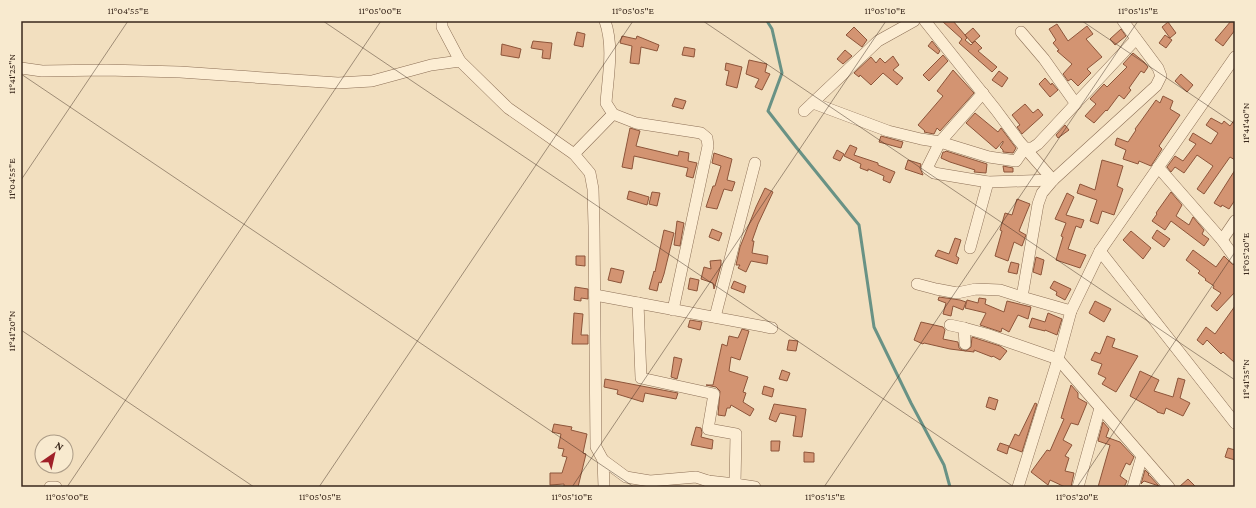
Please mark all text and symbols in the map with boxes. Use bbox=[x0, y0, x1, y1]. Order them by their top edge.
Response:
text: 11°04'55"E bbox=[107, 5, 149, 16]
text: 11°05'00"E bbox=[359, 5, 402, 16]
text: 11°05'05"E bbox=[612, 5, 655, 16]
text: 11°05'10"E bbox=[865, 5, 906, 16]
text: 11°05'15"E bbox=[1118, 5, 1159, 16]
text: 11°41'25"N bbox=[6, 54, 17, 94]
text: 11°41'40"N bbox=[1240, 102, 1251, 143]
text: 11°04'55"E bbox=[6, 158, 17, 200]
text: 11°05'20"E bbox=[1240, 232, 1251, 275]
text: 11°41'20"N bbox=[6, 310, 17, 351]
text: 11°41'35"N bbox=[1240, 359, 1251, 399]
north arrow bbox=[34, 434, 74, 474]
text: N bbox=[53, 439, 66, 453]
text: 11°05'00"E bbox=[46, 491, 89, 502]
text: 11°05'05"E bbox=[299, 491, 342, 502]
text: 11°05'10"E bbox=[552, 491, 593, 502]
text: 11°05'15"E bbox=[805, 491, 846, 502]
text: 11°05'20"E bbox=[1056, 491, 1099, 502]

